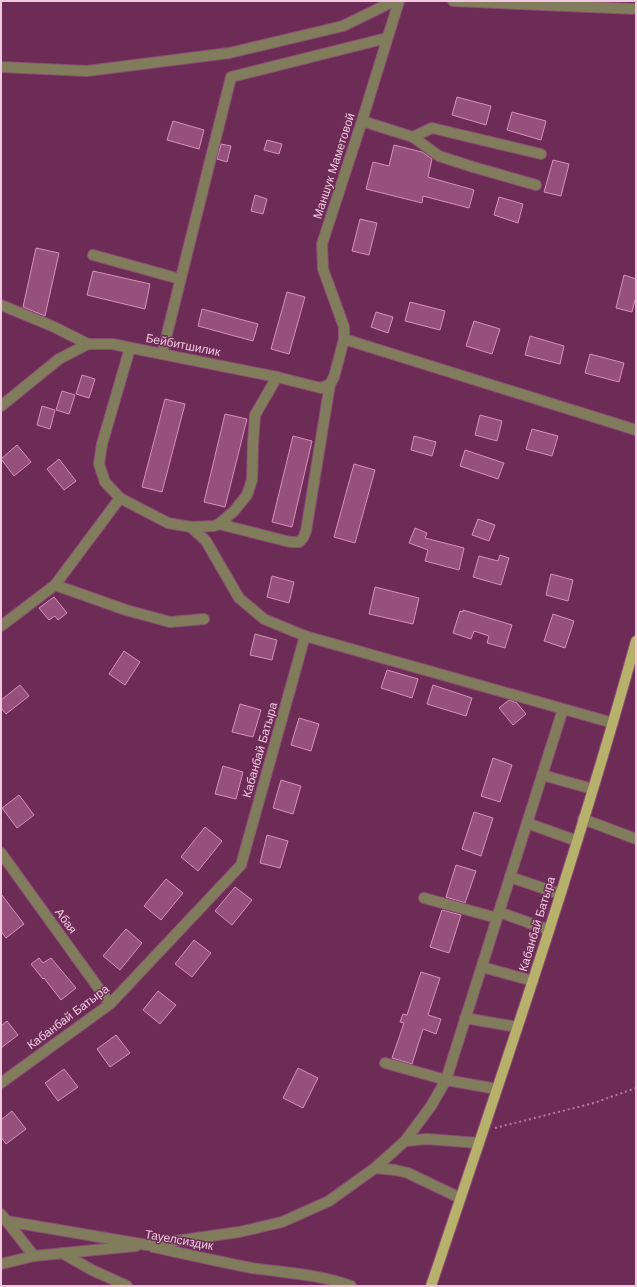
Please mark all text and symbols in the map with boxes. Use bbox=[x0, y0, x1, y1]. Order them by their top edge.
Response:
street label: Маншук Маметовой bbox=[310, 111, 358, 221]
street label: Бейбитшилик bbox=[145, 331, 222, 359]
street label: Кабанбай Батыра bbox=[240, 700, 280, 799]
street label: Кабанбай Батыра bbox=[516, 874, 558, 973]
street label: Абая bbox=[52, 906, 80, 936]
street label: Кабанбай Батыра bbox=[24, 982, 112, 1052]
street label: Тауелсиздик bbox=[144, 1227, 215, 1253]

